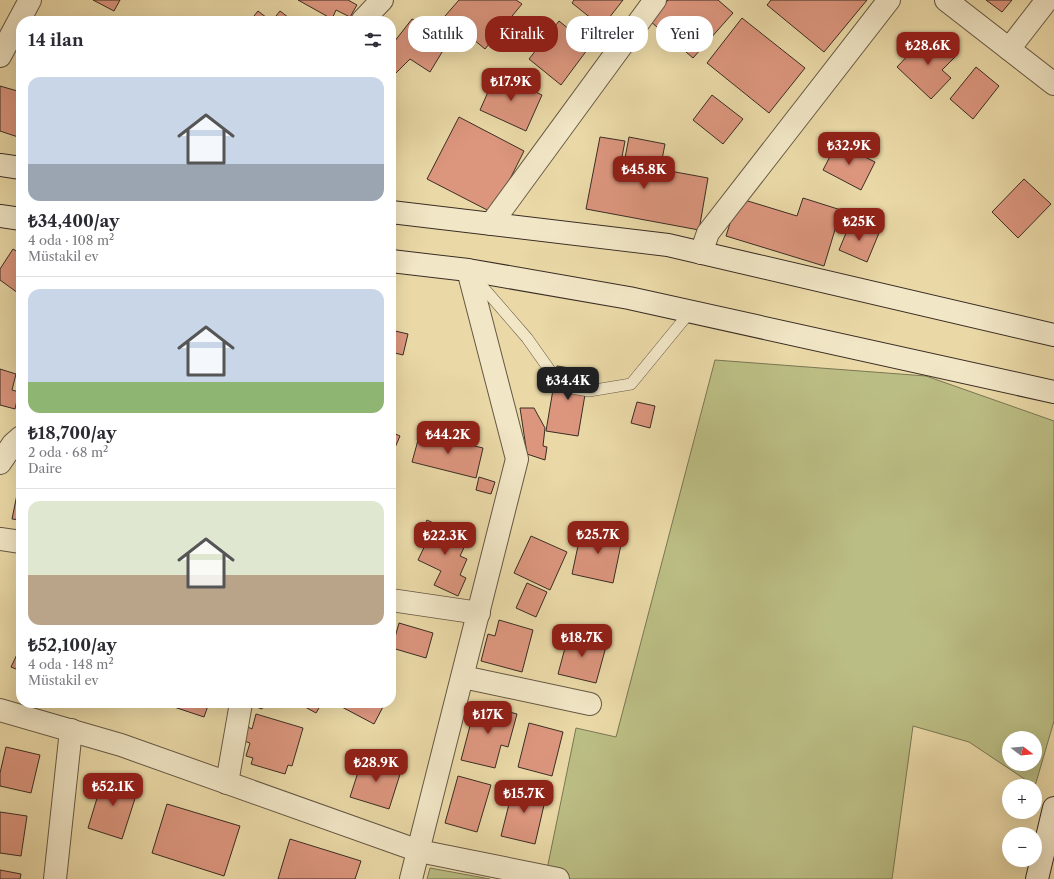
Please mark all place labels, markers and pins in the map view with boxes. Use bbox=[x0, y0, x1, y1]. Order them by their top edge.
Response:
pin: ₺28.6K bbox=[895, 32, 961, 66]
pin: ₺17.9K bbox=[478, 68, 544, 102]
pin: ₺32.9K bbox=[816, 132, 882, 166]
pin: ₺45.8K bbox=[611, 156, 677, 190]
pin: ₺25K bbox=[835, 208, 883, 242]
pin: ₺34.4K bbox=[535, 367, 601, 401]
pin: ₺44.2K bbox=[415, 421, 481, 455]
pin: ₺25.7K bbox=[565, 521, 631, 555]
pin: ₺22.3K bbox=[412, 522, 478, 556]
pin: ₺18.7K bbox=[549, 624, 615, 658]
pin: ₺17K bbox=[464, 701, 512, 735]
pin: ₺28.9K bbox=[343, 749, 409, 783]
pin: ₺52.1K bbox=[80, 773, 146, 807]
pin: ₺15.7K bbox=[491, 780, 557, 814]

